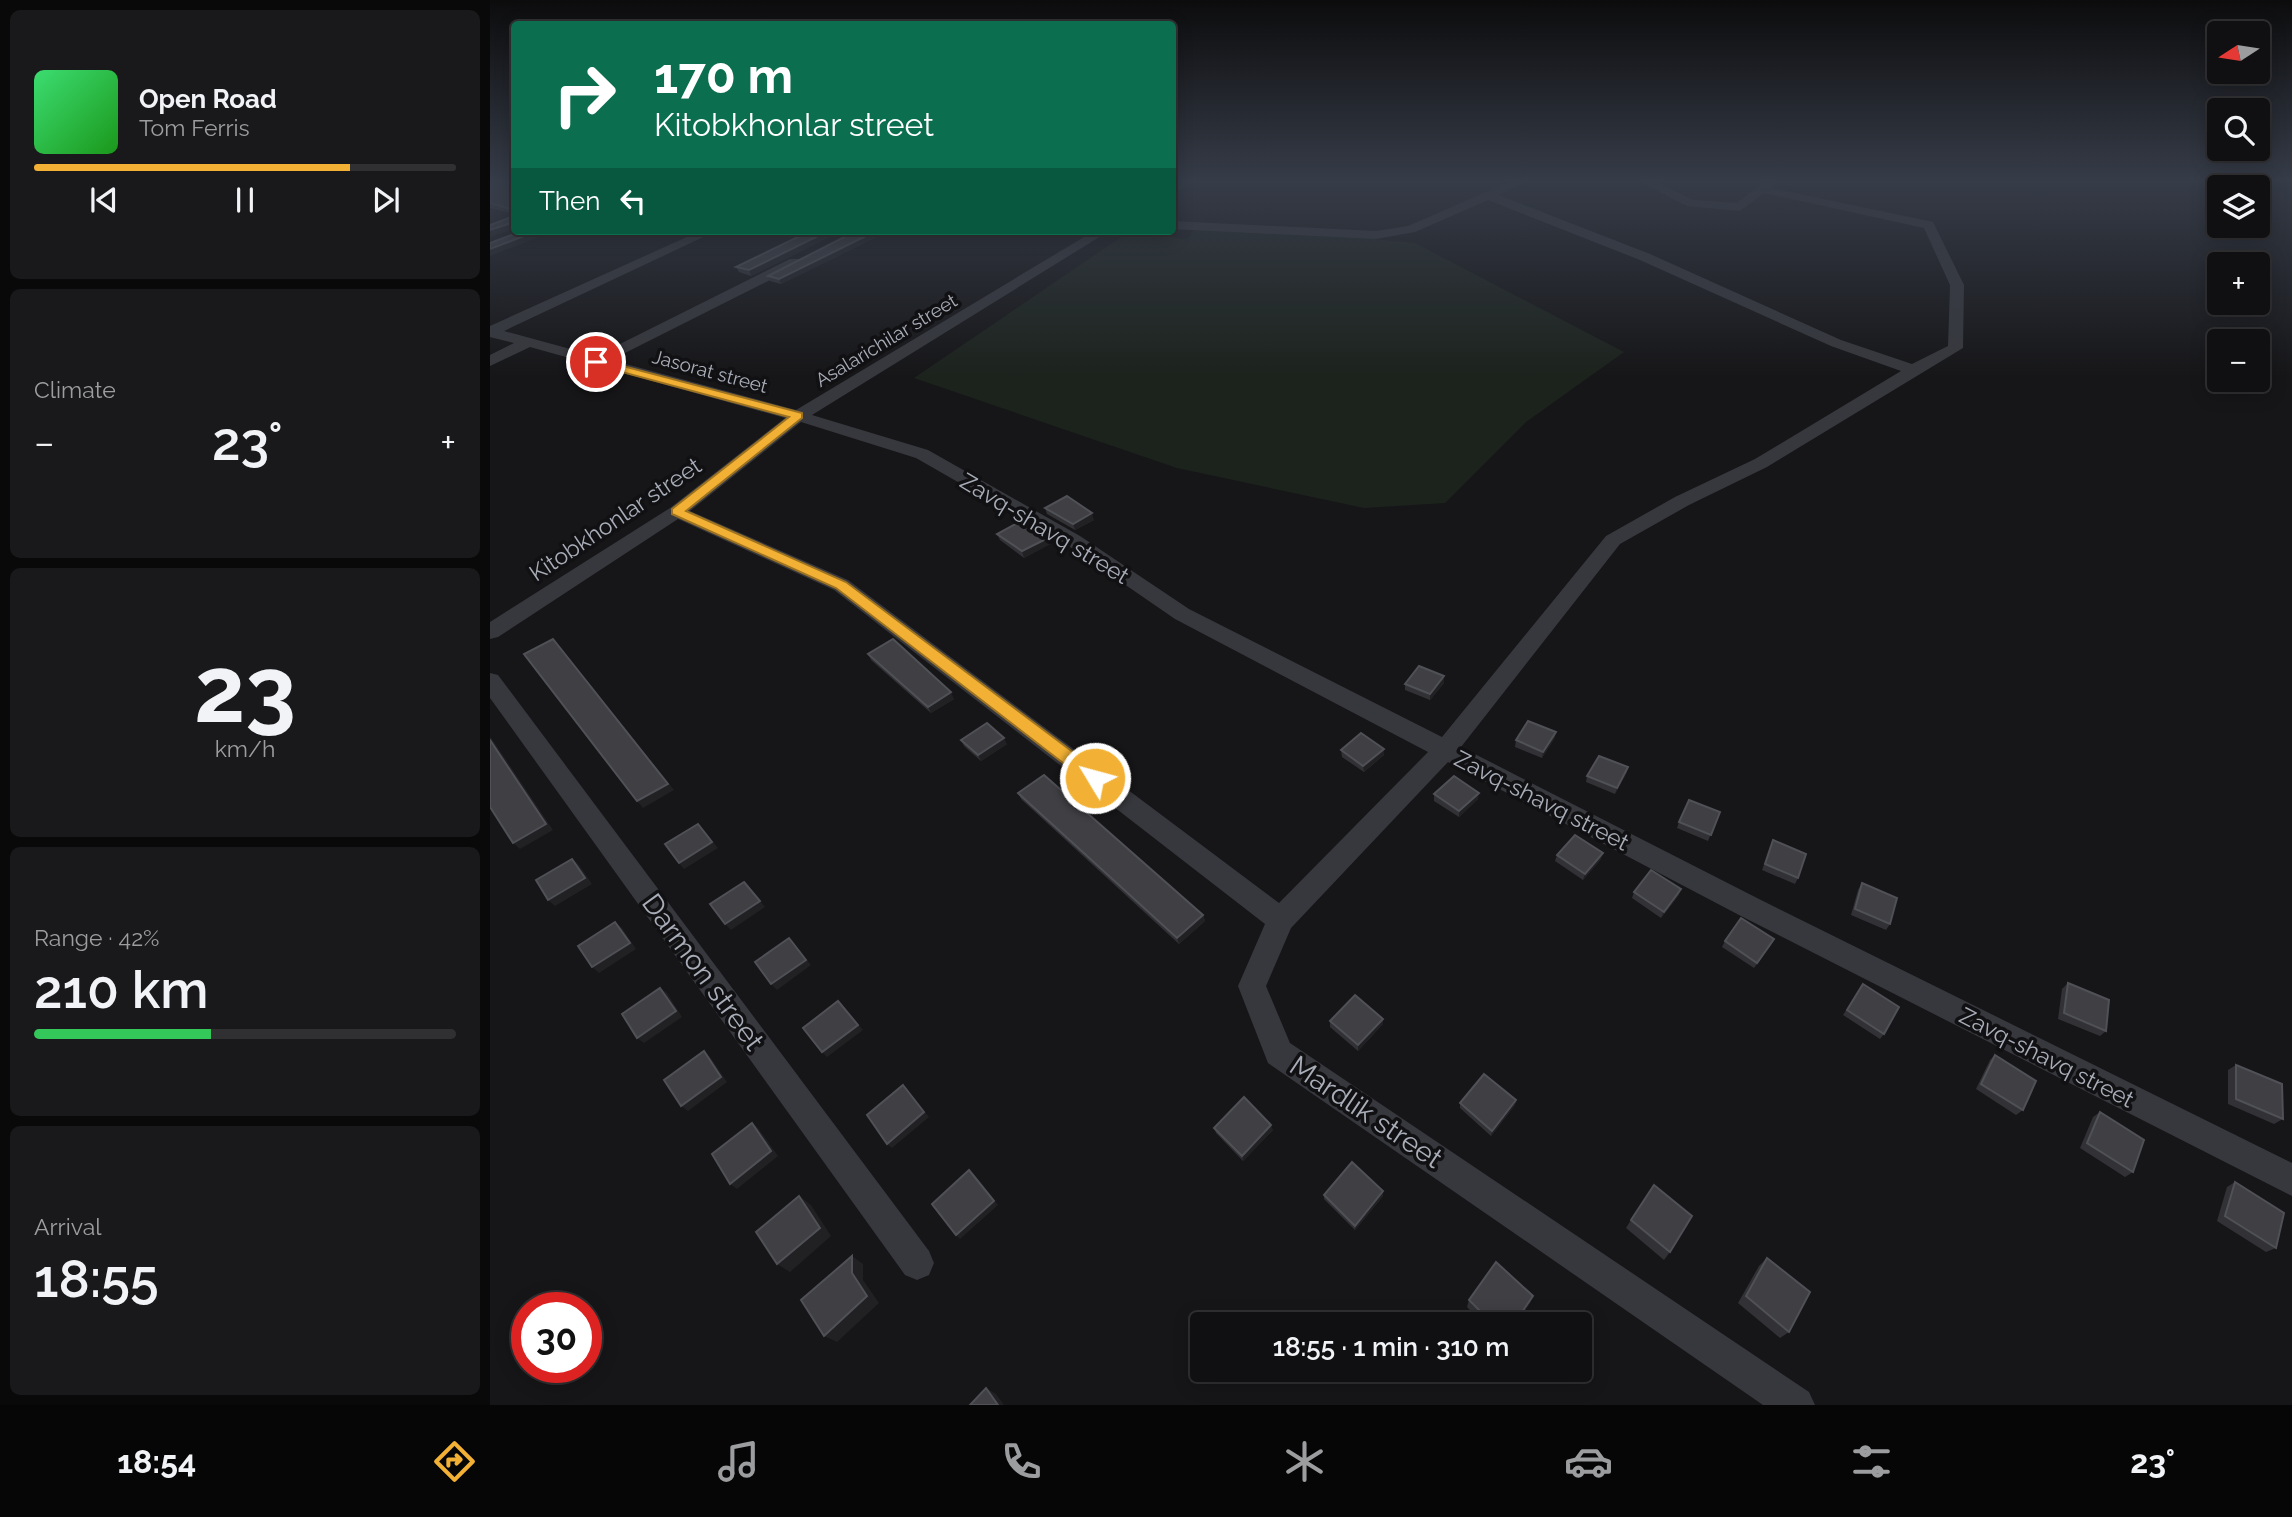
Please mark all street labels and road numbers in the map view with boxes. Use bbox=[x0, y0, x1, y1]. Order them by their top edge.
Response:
street label: Asalarichilar street bbox=[811, 289, 961, 391]
street label: Jasorat street bbox=[650, 345, 771, 397]
street label: Kitobkhonlar street bbox=[524, 451, 706, 586]
street label: Zavq-shavq street bbox=[956, 467, 1135, 589]
street label: Zavq-shavq street bbox=[1450, 744, 1634, 856]
street label: Darmon street bbox=[635, 887, 771, 1057]
street label: Zavq-shavq street bbox=[1955, 1001, 2139, 1113]
street label: Mardlik street bbox=[1284, 1049, 1449, 1175]

